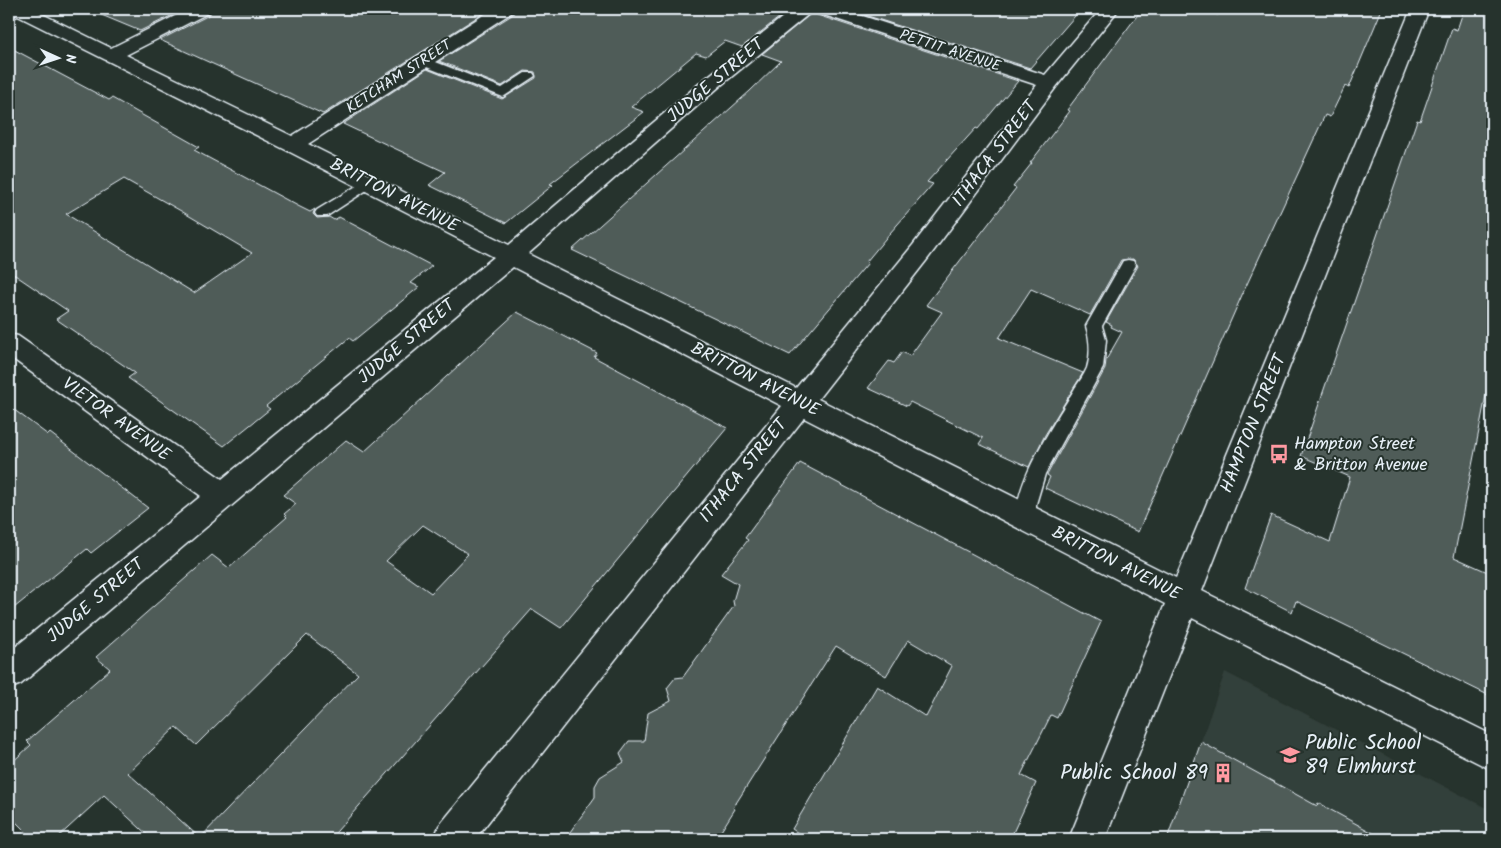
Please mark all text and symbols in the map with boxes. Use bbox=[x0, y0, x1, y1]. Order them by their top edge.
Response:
street label: PETTIT AVENUE bbox=[896, 23, 1005, 79]
street label: JUDGE STREET bbox=[661, 30, 772, 131]
north arrow bbox=[32, 32, 82, 82]
street label: KETCHAM STREET bbox=[341, 33, 458, 120]
text: N bbox=[59, 54, 81, 64]
street label: ITHACA STREET bbox=[945, 93, 1046, 214]
street label: BRITTON AVENUE bbox=[324, 151, 464, 241]
street label: JUDGE STREET bbox=[352, 291, 463, 392]
street label: BRITTON AVENUE bbox=[685, 335, 825, 425]
street label: HAMPTON STREET bbox=[1213, 349, 1296, 498]
street label: VIETOR AVENUE bbox=[55, 370, 177, 470]
street label: ITHACA STREET bbox=[693, 411, 796, 530]
place label: Hampton Street & Britton Avenue bbox=[1294, 430, 1428, 480]
bus stop icon: Hampton Street & Britton Avenue bbox=[1268, 443, 1290, 465]
street label: BRITTON AVENUE bbox=[1046, 519, 1186, 609]
street label: JUDGE STREET bbox=[41, 550, 152, 651]
place label: Public School 89 Elmhurst bbox=[1305, 727, 1421, 784]
school or university icon: Public School 89 Elmhurst bbox=[1279, 744, 1301, 766]
place label: Public School 89 bbox=[1060, 757, 1208, 790]
building icon: Public School 89 bbox=[1212, 762, 1234, 784]

